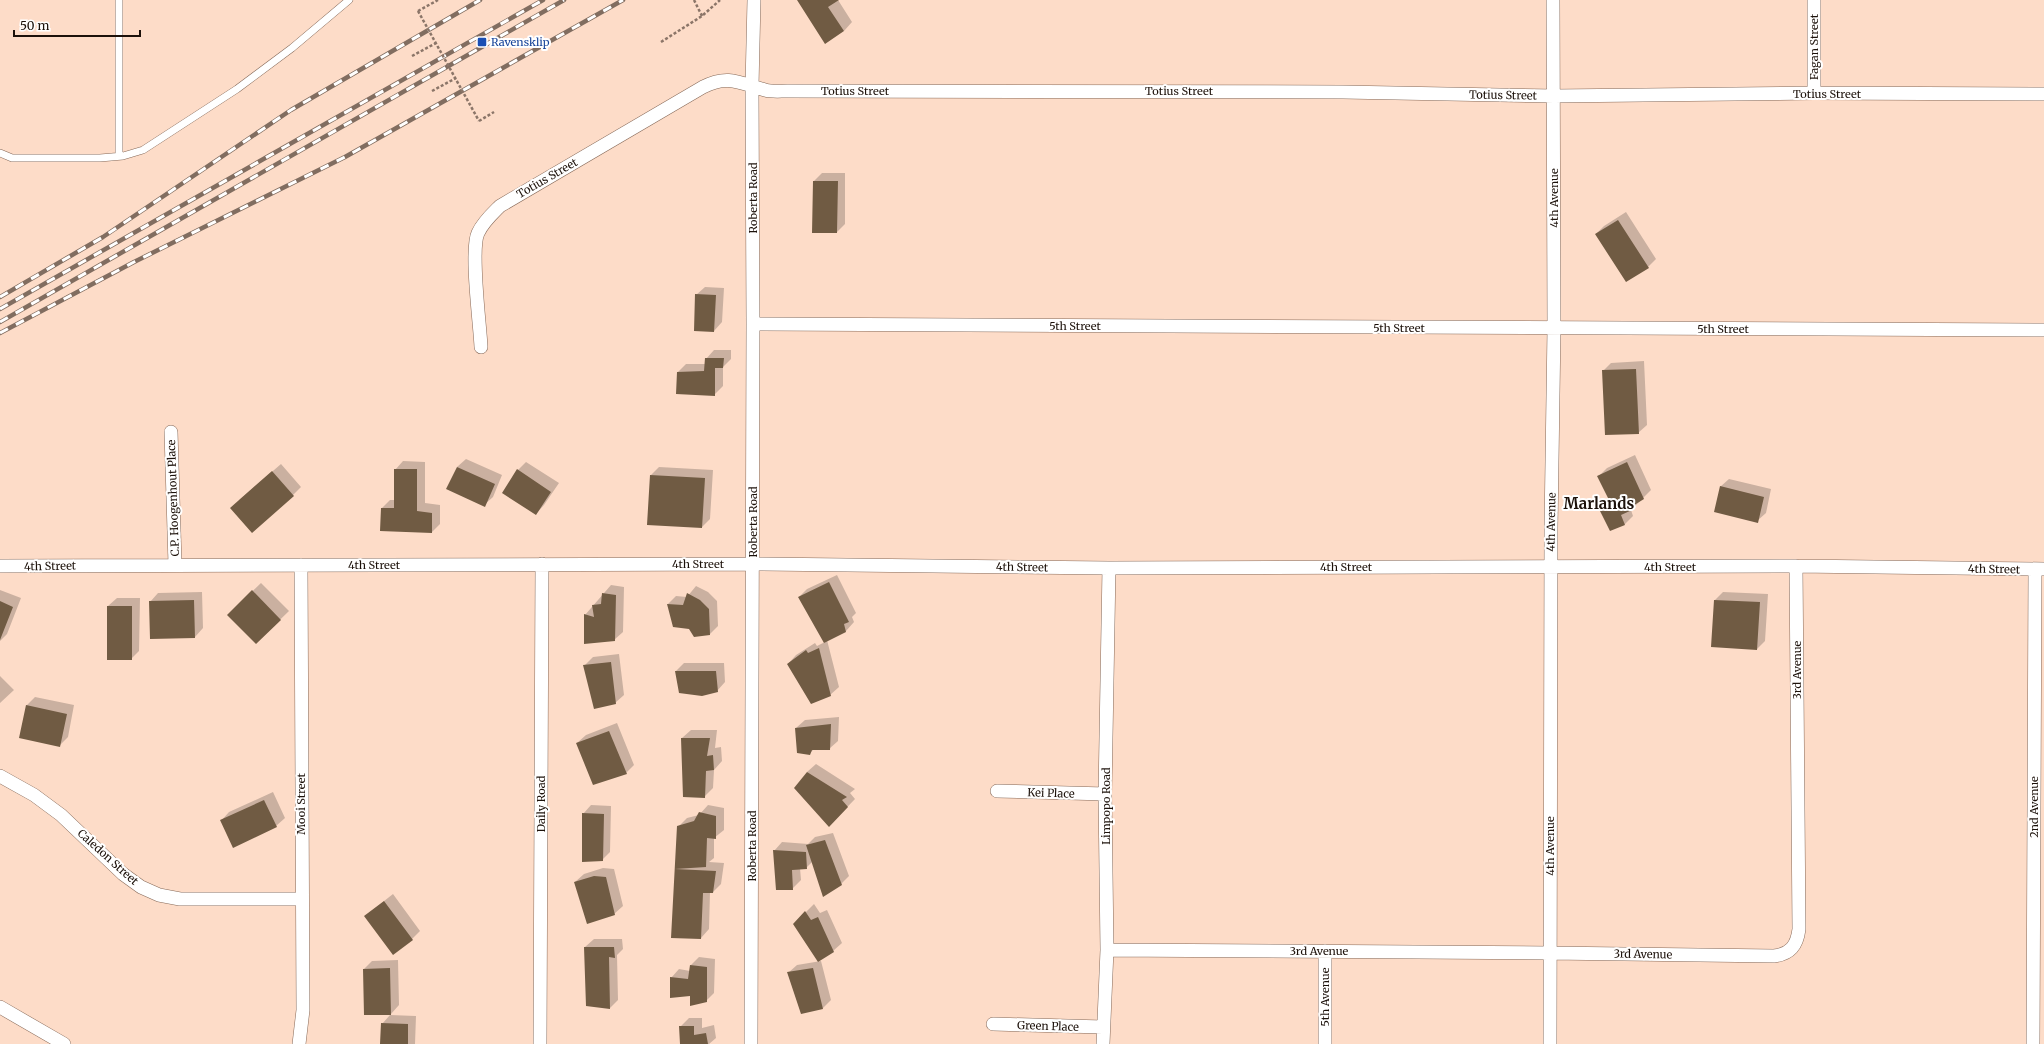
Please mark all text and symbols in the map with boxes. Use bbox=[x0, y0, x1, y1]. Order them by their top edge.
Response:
scale bar bbox=[14, 12, 140, 38]
street label: Fagan Street bbox=[1807, 13, 1821, 80]
text: 50 m bbox=[20, 18, 49, 33]
place label: Ravensklip bbox=[491, 35, 550, 49]
marker: Ravensklip bbox=[476, 36, 488, 48]
street label: Totius Street bbox=[821, 84, 890, 98]
street label: Totius Street bbox=[1145, 84, 1214, 98]
street label: Totius Street bbox=[1469, 87, 1538, 103]
street label: Totius Street bbox=[1793, 87, 1862, 101]
street label: Totius Street bbox=[514, 155, 580, 201]
street label: Roberta Road bbox=[746, 162, 760, 234]
street label: 4th Avenue bbox=[1547, 168, 1561, 228]
street label: 5th Street bbox=[1049, 319, 1102, 333]
street label: 5th Street bbox=[1373, 321, 1426, 335]
street label: 5th Street bbox=[1697, 322, 1750, 336]
street label: C.P. Hoogenhout Place bbox=[164, 439, 182, 557]
street label: Roberta Road bbox=[746, 486, 760, 558]
street label: 4th Avenue bbox=[1543, 492, 1559, 552]
district label: Marlands bbox=[1564, 494, 1635, 513]
street label: 4th Street bbox=[672, 557, 725, 571]
street label: 4th Street bbox=[348, 558, 401, 572]
street label: 4th Street bbox=[24, 559, 77, 573]
street label: 4th Street bbox=[996, 560, 1049, 574]
street label: 4th Street bbox=[1320, 560, 1373, 574]
street label: 4th Street bbox=[1644, 560, 1697, 574]
street label: 4th Street bbox=[1968, 562, 2021, 576]
street label: 3rd Avenue bbox=[1790, 640, 1804, 699]
street label: Limpopo Road bbox=[1099, 767, 1113, 845]
street label: Mooi Street bbox=[294, 773, 308, 835]
street label: Daily Road bbox=[534, 775, 548, 832]
street label: 2nd Avenue bbox=[2027, 776, 2041, 838]
street label: Kei Place bbox=[1027, 785, 1075, 801]
street label: Roberta Road bbox=[745, 810, 759, 882]
street label: 4th Avenue bbox=[1543, 816, 1557, 876]
street label: Caledon Street bbox=[75, 826, 142, 888]
street label: 3rd Avenue bbox=[1290, 944, 1349, 958]
street label: 3rd Avenue bbox=[1614, 946, 1673, 962]
street label: 5th Avenue bbox=[1318, 967, 1332, 1026]
street label: Green Place bbox=[1017, 1018, 1079, 1034]

